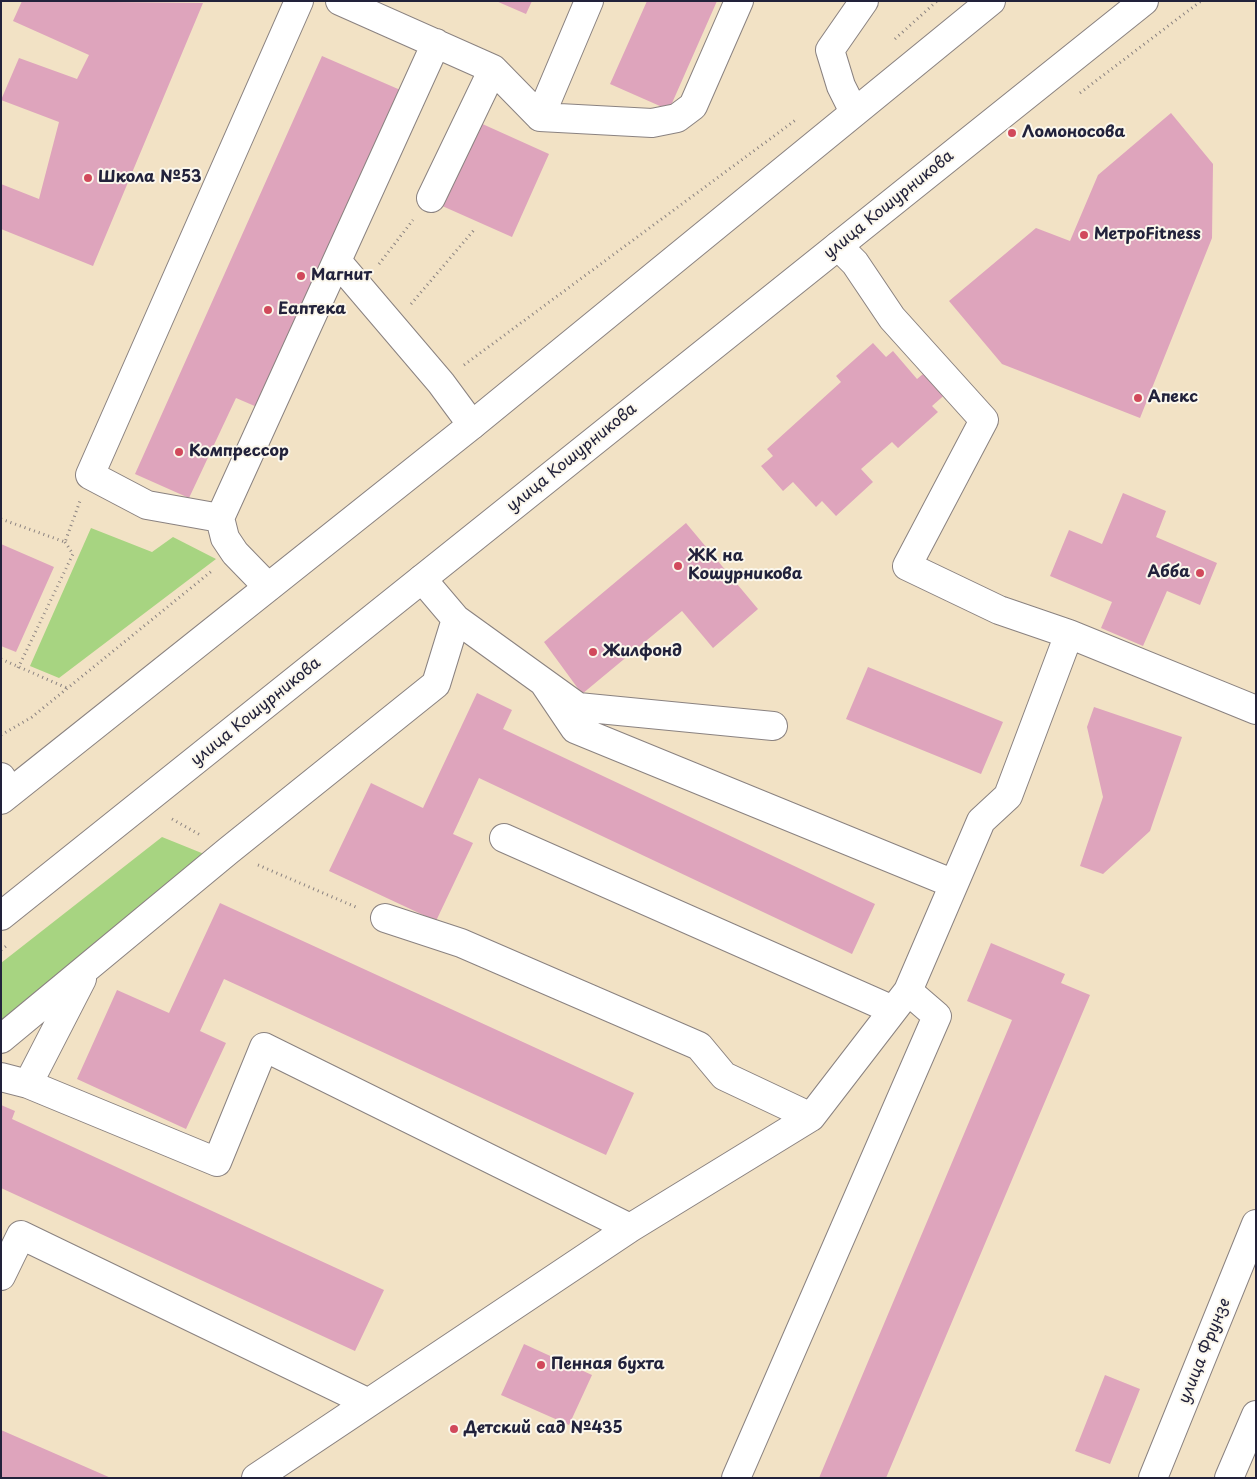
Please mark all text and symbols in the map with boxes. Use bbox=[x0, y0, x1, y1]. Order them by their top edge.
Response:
place label: Ломоносова bbox=[1022, 123, 1125, 143]
marker: Ломоносова bbox=[1006, 127, 1018, 139]
street label: улица Кошурникова bbox=[820, 147, 958, 263]
place label: Школа №53 bbox=[98, 168, 201, 188]
marker: Школа №53 bbox=[82, 172, 94, 184]
place label: МетроFitness bbox=[1094, 225, 1201, 245]
marker: МетроFitness bbox=[1078, 229, 1090, 241]
place label: Магнит bbox=[311, 266, 372, 286]
marker: Магнит bbox=[295, 270, 307, 282]
place label: Еаптека bbox=[278, 300, 346, 320]
marker: Еаптека bbox=[262, 304, 274, 316]
place label: Апекс bbox=[1148, 388, 1198, 408]
marker: Апекс bbox=[1132, 392, 1144, 404]
street label: улица Кошурникова bbox=[503, 400, 641, 516]
place label: Компрессор bbox=[189, 442, 289, 462]
marker: Компрессор bbox=[173, 446, 185, 458]
place label: ЖК на Кошурникова bbox=[688, 547, 803, 585]
marker: ЖК на Кошурникова bbox=[672, 560, 684, 572]
place label: Абба bbox=[1147, 563, 1190, 583]
marker: Абба bbox=[1194, 567, 1206, 579]
place label: Жилфонд bbox=[603, 642, 682, 662]
marker: Жилфонд bbox=[587, 646, 599, 658]
street label: улица Кошурникова bbox=[187, 654, 325, 770]
street label: улица Фрунзе bbox=[1175, 1296, 1235, 1406]
place label: Пенная бухта bbox=[551, 1355, 665, 1375]
marker: Пенная бухта bbox=[535, 1359, 547, 1371]
place label: Детский сад №435 bbox=[464, 1419, 623, 1439]
marker: Детский сад №435 bbox=[448, 1423, 460, 1435]

